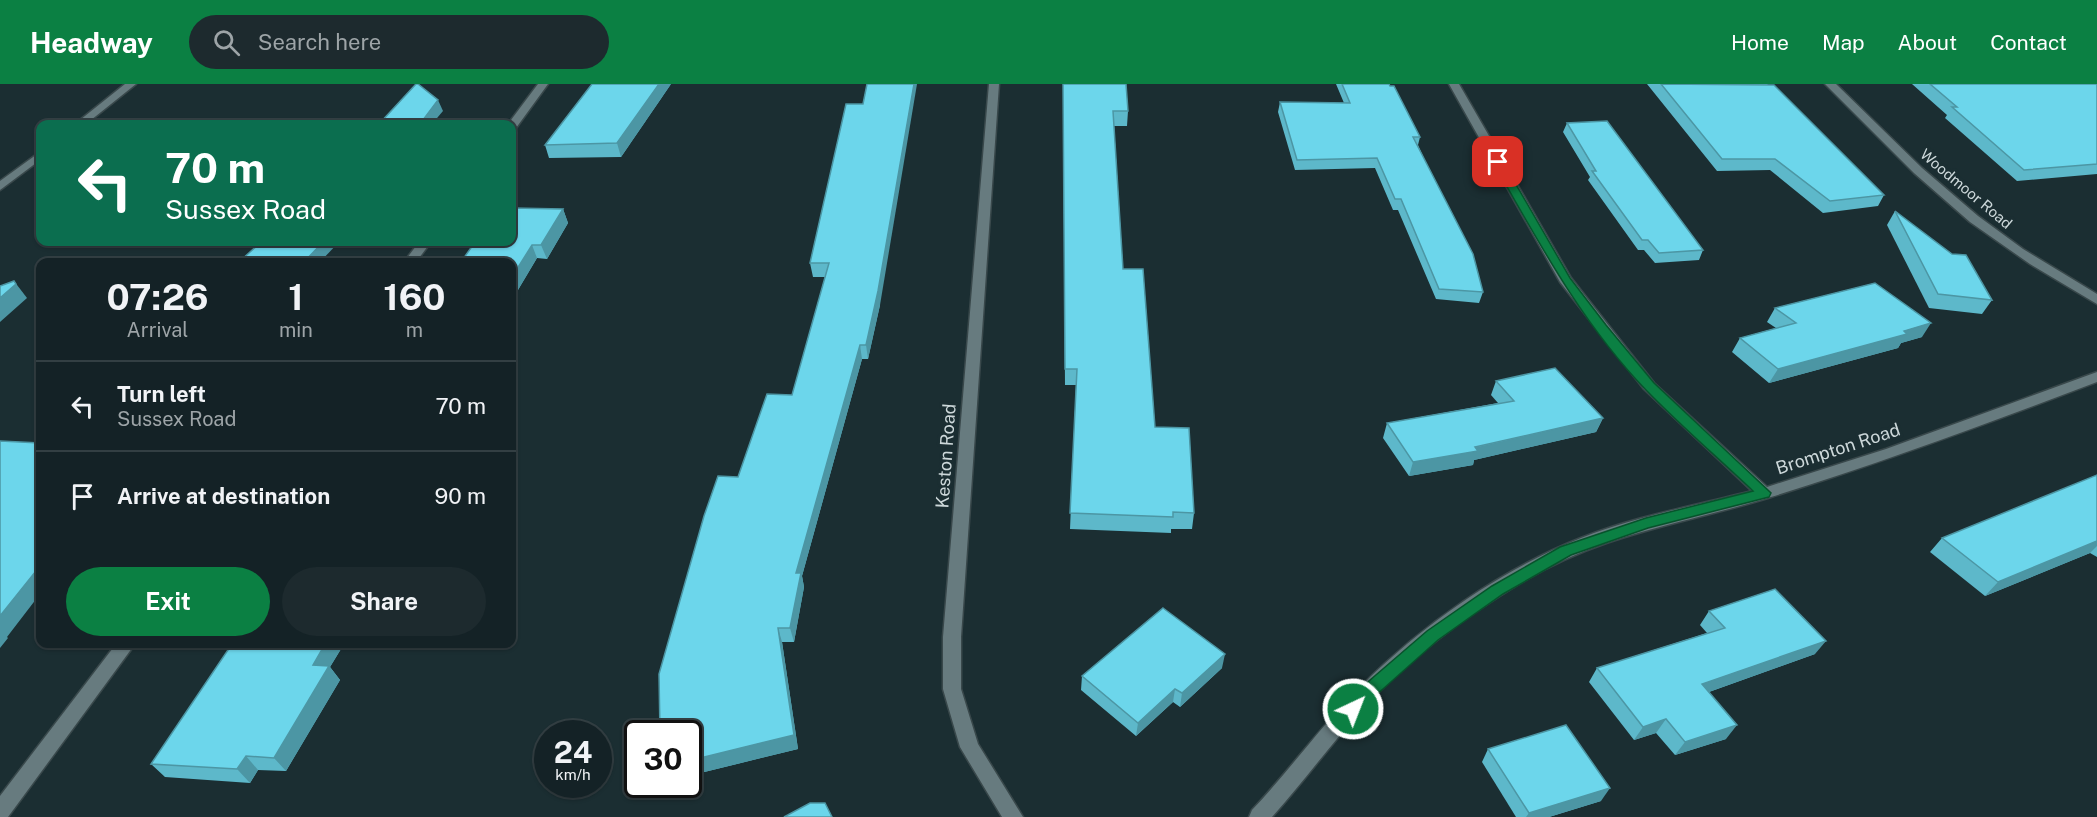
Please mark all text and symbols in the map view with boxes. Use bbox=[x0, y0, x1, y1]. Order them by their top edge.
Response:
search box bbox=[189, 15, 609, 69]
text: Headway bbox=[30, 26, 153, 59]
icon: search bbox=[210, 26, 243, 59]
text: Search here bbox=[258, 29, 381, 55]
text: Home bbox=[1731, 30, 1789, 55]
text: Map bbox=[1822, 30, 1865, 55]
text: About bbox=[1898, 30, 1957, 55]
text: Contact bbox=[1990, 30, 2067, 55]
pin bbox=[1472, 136, 1523, 187]
text: 70 m bbox=[165, 143, 265, 192]
icon: left bbox=[66, 144, 144, 222]
icon: arrive bbox=[1481, 145, 1514, 178]
street label: Woodmoor Road bbox=[1917, 145, 2016, 232]
text: Sussex Road bbox=[165, 193, 326, 225]
text: 07:26 bbox=[106, 276, 209, 318]
text: 1 bbox=[288, 276, 304, 318]
text: 160 bbox=[383, 276, 446, 318]
text: Arrival bbox=[127, 318, 188, 342]
text: min bbox=[279, 318, 313, 342]
text: m bbox=[406, 318, 423, 342]
text: Turn left bbox=[117, 381, 206, 407]
icon: left bbox=[66, 390, 99, 423]
text: 70 m bbox=[435, 393, 486, 419]
street label: Keston Road bbox=[931, 403, 960, 509]
text: Sussex Road bbox=[117, 407, 236, 431]
street label: Brompton Road bbox=[1773, 419, 1903, 478]
icon: arrive bbox=[66, 480, 99, 513]
text: Arrive at destination bbox=[117, 483, 330, 509]
text: 90 m bbox=[435, 483, 486, 509]
button: Exit bbox=[66, 567, 270, 636]
button: Share bbox=[282, 567, 486, 636]
position arrow bbox=[1321, 677, 1385, 741]
speed limit sign: 30 bbox=[624, 720, 702, 798]
text: 24 bbox=[554, 734, 592, 770]
text: km/h bbox=[555, 766, 591, 783]

